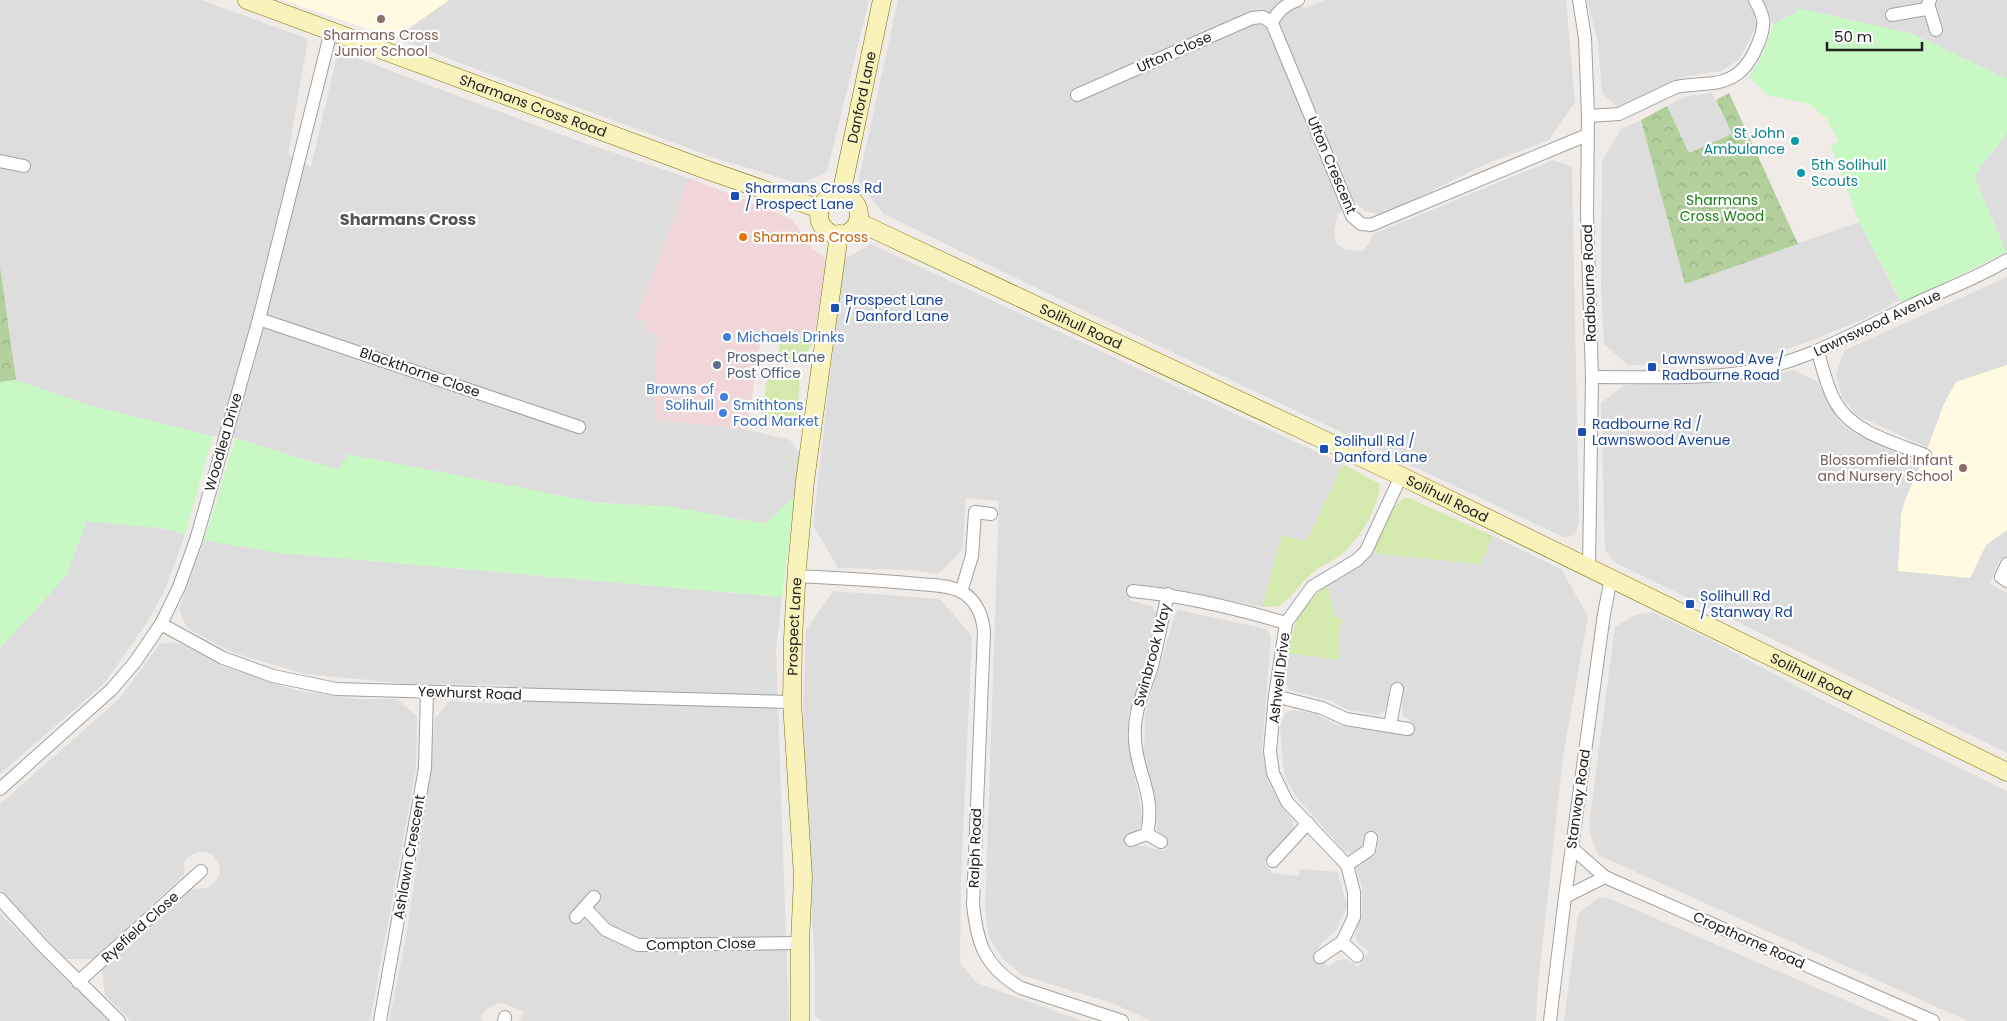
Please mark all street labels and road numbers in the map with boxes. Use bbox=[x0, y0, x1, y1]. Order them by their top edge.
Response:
street label: Ufton Close bbox=[1133, 26, 1215, 77]
street label: Danford Lane bbox=[842, 49, 881, 145]
street label: Sharmans Cross Road bbox=[457, 69, 610, 142]
street label: Ufton Crescent bbox=[1302, 113, 1362, 217]
street label: Radbourne Road bbox=[1577, 224, 1601, 342]
street label: Lawnswood Avenue bbox=[1810, 285, 1944, 361]
street label: Solihull Road bbox=[1036, 298, 1125, 354]
street label: Blackthorne Close bbox=[357, 342, 483, 402]
street label: Woodlea Drive bbox=[199, 390, 247, 494]
street label: Solihull Road bbox=[1403, 470, 1492, 527]
street label: Prospect Lane bbox=[782, 576, 806, 676]
street label: Swinbrook Way bbox=[1129, 601, 1175, 709]
street label: Ashwell Drive bbox=[1263, 631, 1295, 725]
street label: Solihull Road bbox=[1767, 648, 1856, 705]
street label: Yewhurst Road bbox=[418, 681, 522, 705]
street label: Stanway Road bbox=[1561, 748, 1595, 850]
street label: Ashlawn Crescent bbox=[388, 793, 430, 921]
street label: Ralph Road bbox=[964, 808, 986, 888]
street label: Ryefield Close bbox=[97, 887, 183, 967]
street label: Cropthorne Road bbox=[1690, 906, 1808, 974]
street label: Compton Close bbox=[646, 933, 756, 955]

